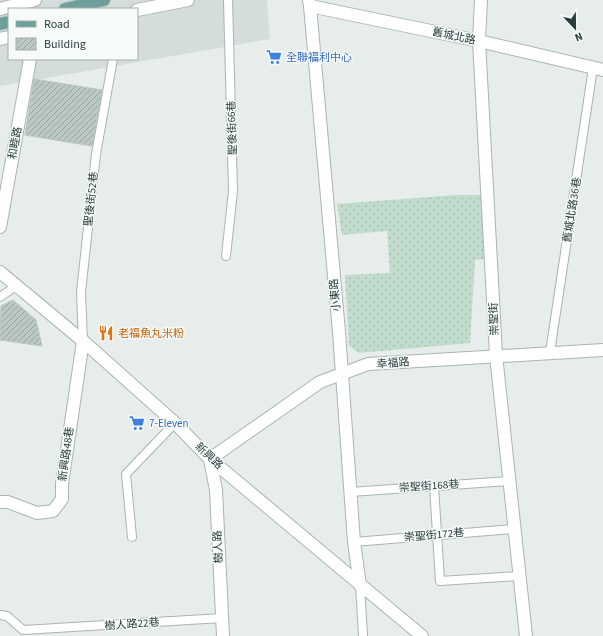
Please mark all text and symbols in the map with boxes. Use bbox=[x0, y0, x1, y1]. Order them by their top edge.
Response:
legend bbox=[8, 8, 138, 60]
north arrow bbox=[555, 8, 595, 48]
text: Road bbox=[44, 16, 70, 33]
street label: 舊城北路 bbox=[431, 24, 477, 48]
text: N bbox=[572, 28, 585, 45]
text: Building bbox=[44, 36, 86, 53]
supermarket icon: 全聯福利中心 bbox=[265, 48, 283, 66]
place label: 全聯福利中心 bbox=[286, 50, 352, 65]
street label: 聖後街66巷 bbox=[224, 100, 240, 156]
street label: 和睦路 bbox=[5, 125, 25, 161]
street label: 聖後街52巷 bbox=[81, 171, 101, 227]
street label: 舊城北路36巷 bbox=[559, 176, 585, 244]
street label: 小東路 bbox=[326, 278, 344, 312]
street label: 崇聖街 bbox=[486, 302, 502, 336]
restaurant icon: 老福魚丸米粉 bbox=[97, 324, 115, 342]
place label: 老福魚丸米粉 bbox=[118, 326, 184, 341]
street label: 幸福路 bbox=[376, 354, 410, 372]
supermarket icon: 7-Eleven bbox=[128, 414, 146, 432]
place label: 7-Eleven bbox=[149, 416, 189, 431]
street label: 新興路48巷 bbox=[55, 426, 77, 482]
street label: 新興路 bbox=[192, 439, 226, 473]
street label: 崇聖街168巷 bbox=[398, 476, 460, 496]
street label: 崇聖街172巷 bbox=[403, 525, 465, 545]
street label: 樹人路 bbox=[210, 530, 226, 564]
street label: 樹人路22巷 bbox=[104, 615, 160, 633]

